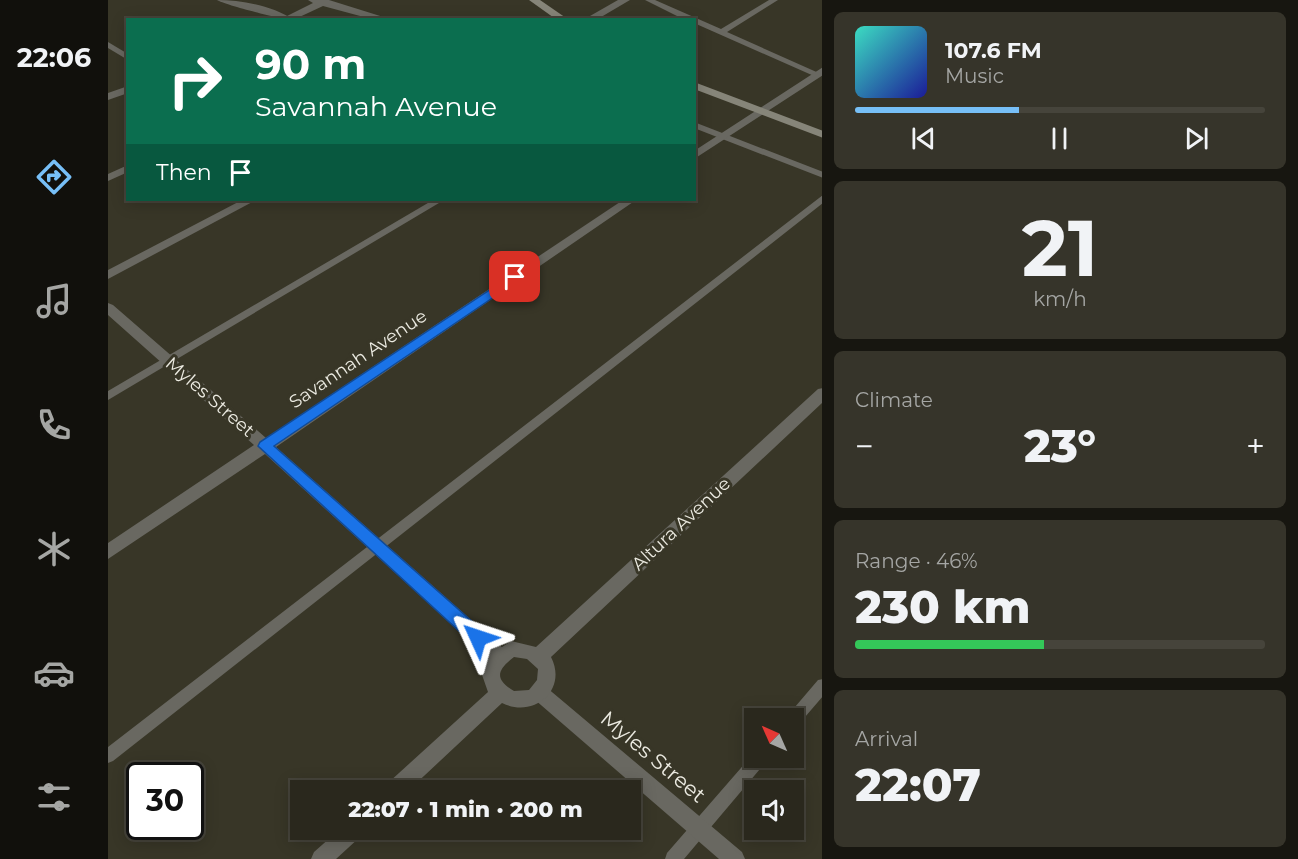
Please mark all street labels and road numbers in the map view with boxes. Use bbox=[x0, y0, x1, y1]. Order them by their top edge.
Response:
street label: Savannah Avenue bbox=[285, 305, 431, 413]
street label: Myles Street bbox=[161, 352, 259, 442]
street label: Altura Avenue bbox=[627, 473, 735, 575]
street label: Myles Street bbox=[596, 706, 711, 808]

